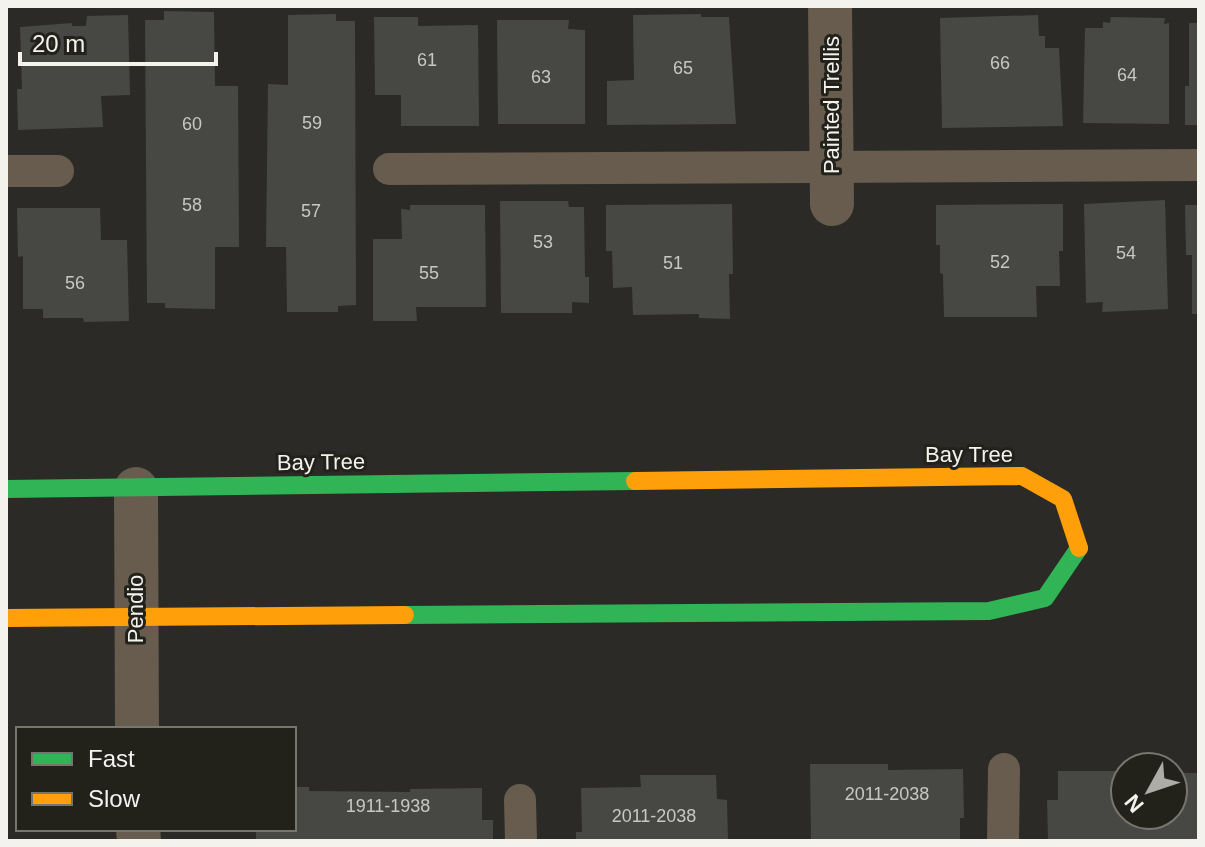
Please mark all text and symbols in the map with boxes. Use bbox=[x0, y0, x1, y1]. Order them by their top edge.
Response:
scale bar bbox=[20, 16, 216, 66]
text: 20 m bbox=[32, 30, 85, 57]
street label: Painted Trellis bbox=[819, 36, 844, 174]
house number: 61 bbox=[417, 50, 437, 70]
house number: 66 bbox=[990, 53, 1010, 73]
house number: 65 bbox=[673, 58, 693, 78]
house number: 64 bbox=[1117, 65, 1137, 85]
house number: 63 bbox=[531, 67, 551, 87]
house number: 59 bbox=[302, 113, 322, 133]
house number: 60 bbox=[182, 114, 202, 134]
house number: 58 bbox=[182, 195, 202, 215]
house number: 57 bbox=[301, 201, 321, 221]
house number: 53 bbox=[533, 232, 553, 252]
house number: 54 bbox=[1116, 243, 1136, 263]
house number: 52 bbox=[990, 252, 1010, 272]
house number: 51 bbox=[663, 253, 683, 273]
house number: 55 bbox=[419, 263, 439, 283]
house number: 56 bbox=[65, 273, 85, 293]
street label: Bay Tree bbox=[925, 442, 1013, 467]
street label: Bay Tree bbox=[277, 449, 365, 475]
street label: Pendio bbox=[123, 575, 148, 643]
legend bbox=[16, 727, 296, 831]
text: Fast bbox=[88, 745, 135, 772]
north arrow bbox=[1109, 751, 1189, 831]
house number: 2011-2038 bbox=[845, 784, 929, 804]
text: Slow bbox=[88, 785, 141, 812]
text: N bbox=[1119, 789, 1149, 818]
house number: 1911-1938 bbox=[346, 796, 430, 816]
house number: 2011-2038 bbox=[612, 806, 696, 826]

